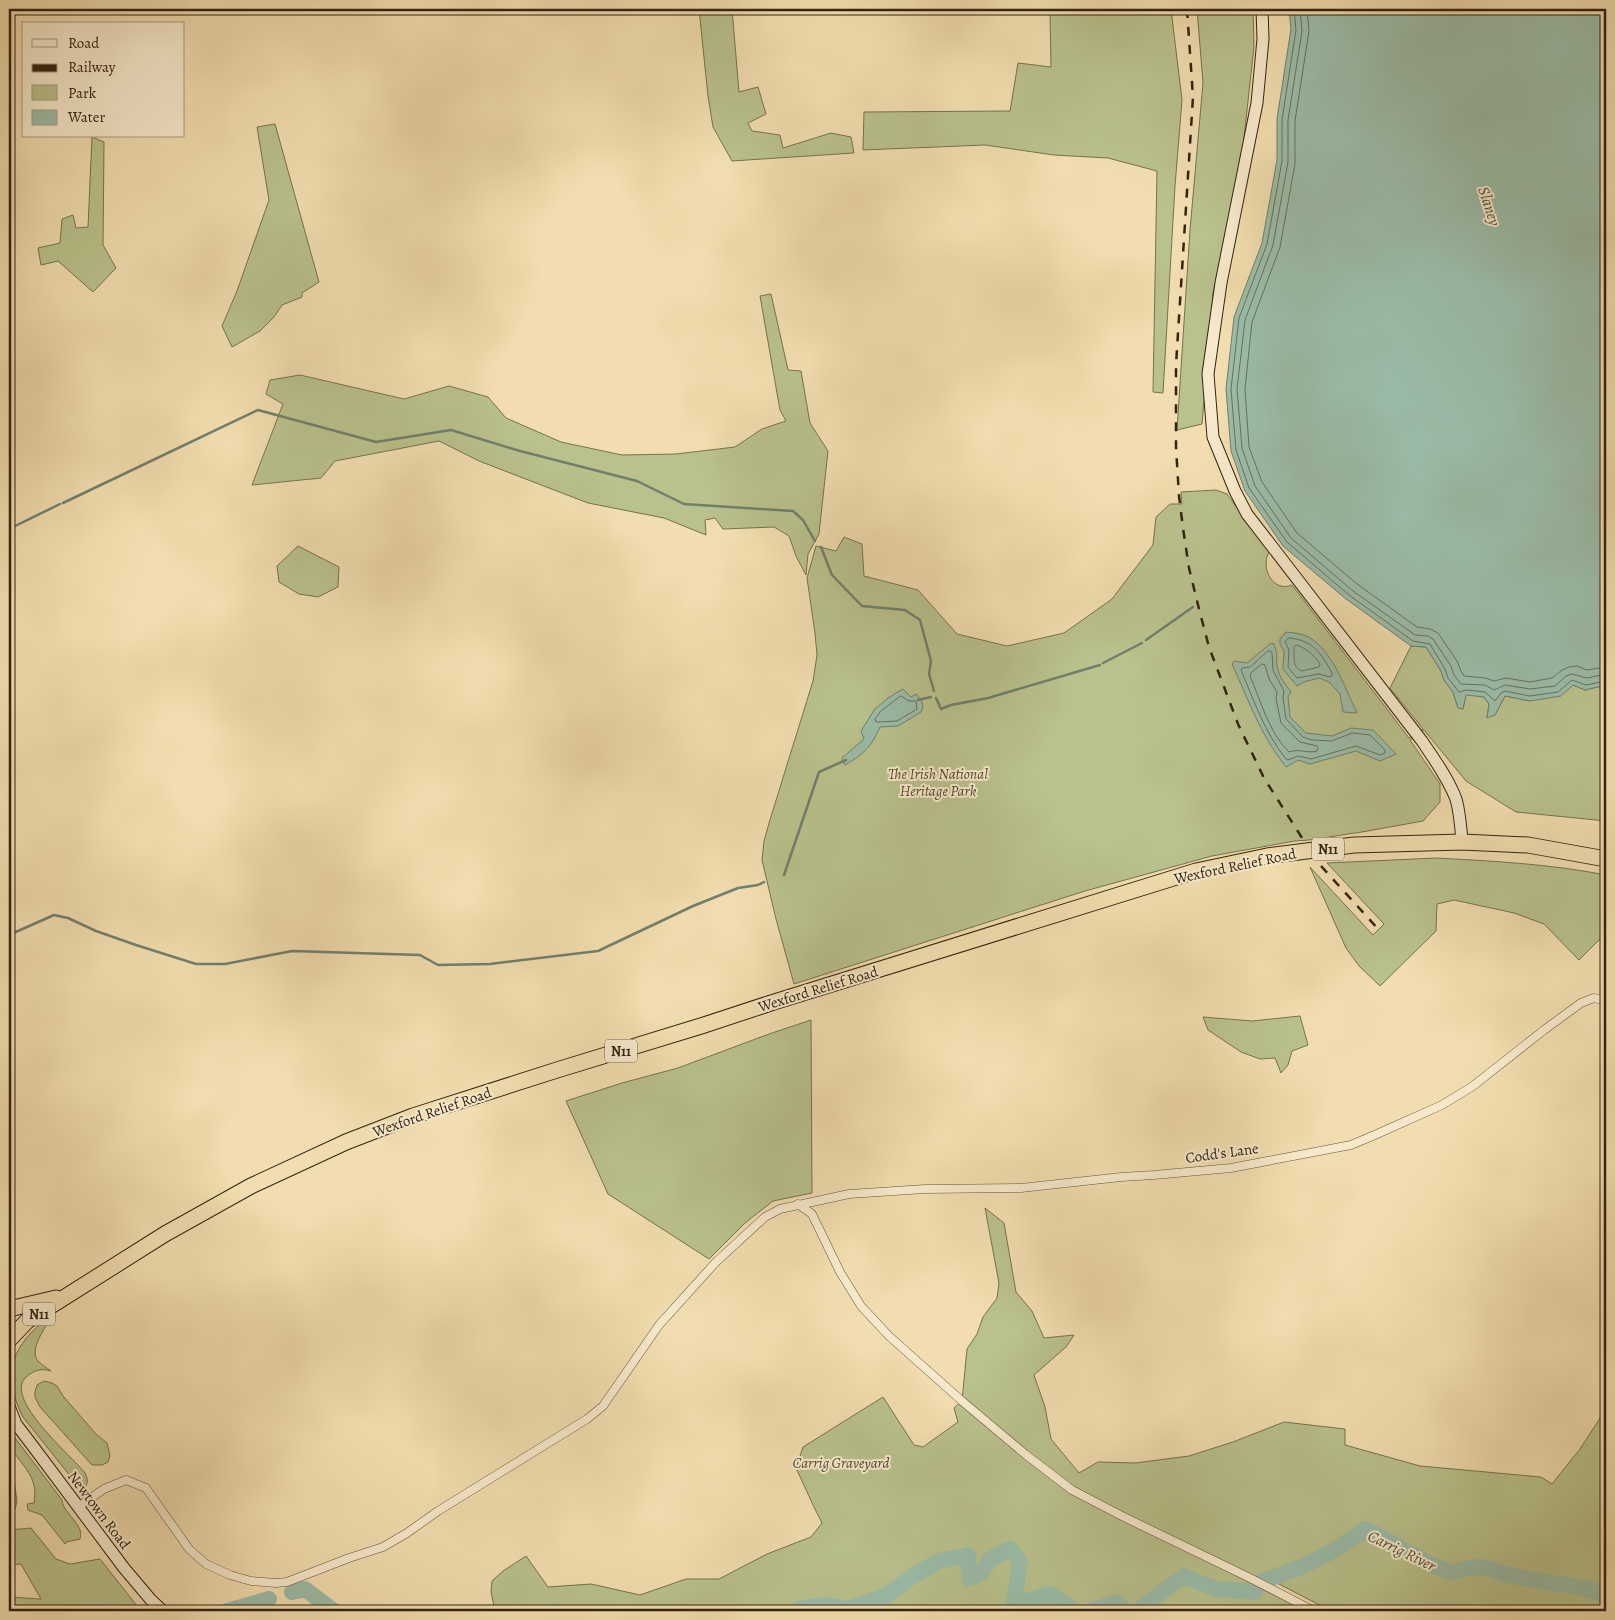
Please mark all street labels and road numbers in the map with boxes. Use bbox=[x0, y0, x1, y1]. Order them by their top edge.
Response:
road number: N11 bbox=[1312, 838, 1344, 861]
street label: Wexford Relief Road bbox=[1171, 843, 1299, 889]
street label: Wexford Relief Road bbox=[755, 961, 881, 1017]
road number: N11 bbox=[605, 1040, 637, 1062]
street label: Wexford Relief Road bbox=[369, 1082, 495, 1142]
street label: Codd's Lane bbox=[1184, 1138, 1260, 1168]
road number: N11 bbox=[23, 1302, 55, 1326]
street label: Newtown Road bbox=[63, 1467, 136, 1554]

